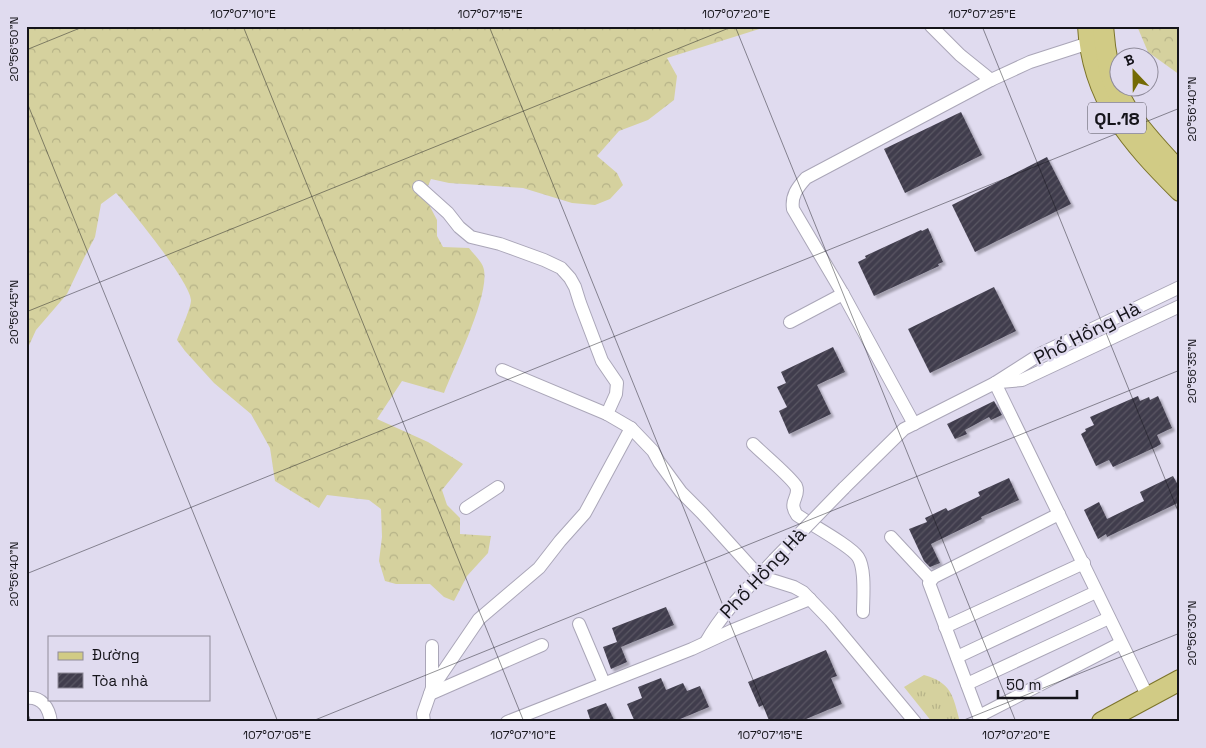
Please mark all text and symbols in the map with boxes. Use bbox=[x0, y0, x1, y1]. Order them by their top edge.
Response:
text: 107°07'10"E bbox=[210, 6, 276, 22]
text: 107°07'15"E bbox=[457, 6, 523, 22]
text: 107°07'20"E bbox=[702, 6, 770, 22]
text: 107°07'25"E bbox=[948, 6, 1016, 22]
text: 20°56'50"N bbox=[6, 17, 22, 82]
north arrow bbox=[1108, 48, 1158, 98]
text: B bbox=[1121, 50, 1137, 70]
text: 20°56'40"N bbox=[1184, 77, 1200, 141]
road number: QL.18 bbox=[1088, 102, 1146, 134]
text: 20°56'45"N bbox=[6, 280, 22, 344]
street label: Phố Hồng Hà bbox=[1030, 295, 1144, 370]
text: 20°56'35"N bbox=[1184, 339, 1200, 403]
street label: Phố Hồng Hà bbox=[714, 522, 812, 624]
text: 20°56'40"N bbox=[6, 542, 22, 606]
text: 20°56'30"N bbox=[1184, 600, 1200, 666]
legend bbox=[48, 636, 210, 700]
text: Đường bbox=[92, 645, 140, 664]
scale bar bbox=[998, 668, 1077, 700]
text: Tòa nhà bbox=[92, 671, 148, 690]
text: 50 m bbox=[1006, 675, 1041, 694]
text: 107°07'05"E bbox=[243, 727, 311, 743]
text: 107°07'10"E bbox=[490, 727, 556, 743]
text: 107°07'15"E bbox=[737, 727, 803, 743]
text: 107°07'20"E bbox=[982, 727, 1050, 743]

